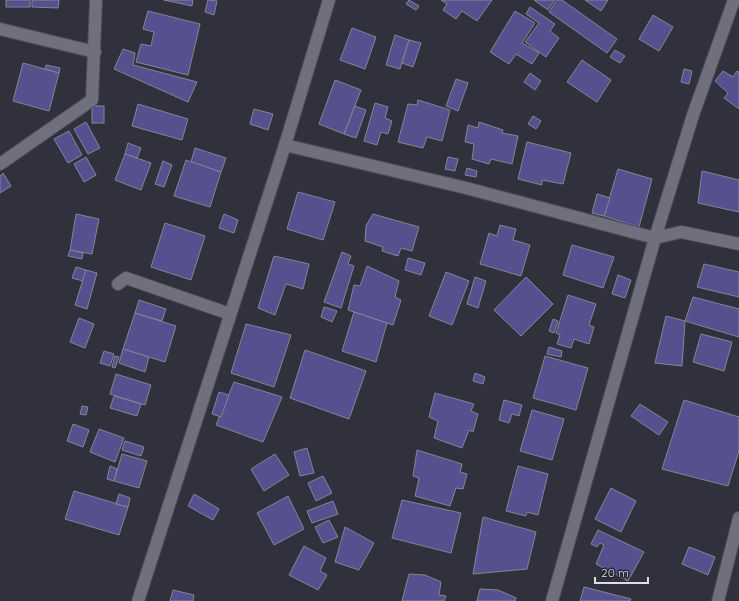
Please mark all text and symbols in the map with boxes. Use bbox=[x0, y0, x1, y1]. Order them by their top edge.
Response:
scale bar bbox=[595, 559, 648, 585]
text: 20 m bbox=[601, 565, 629, 580]

